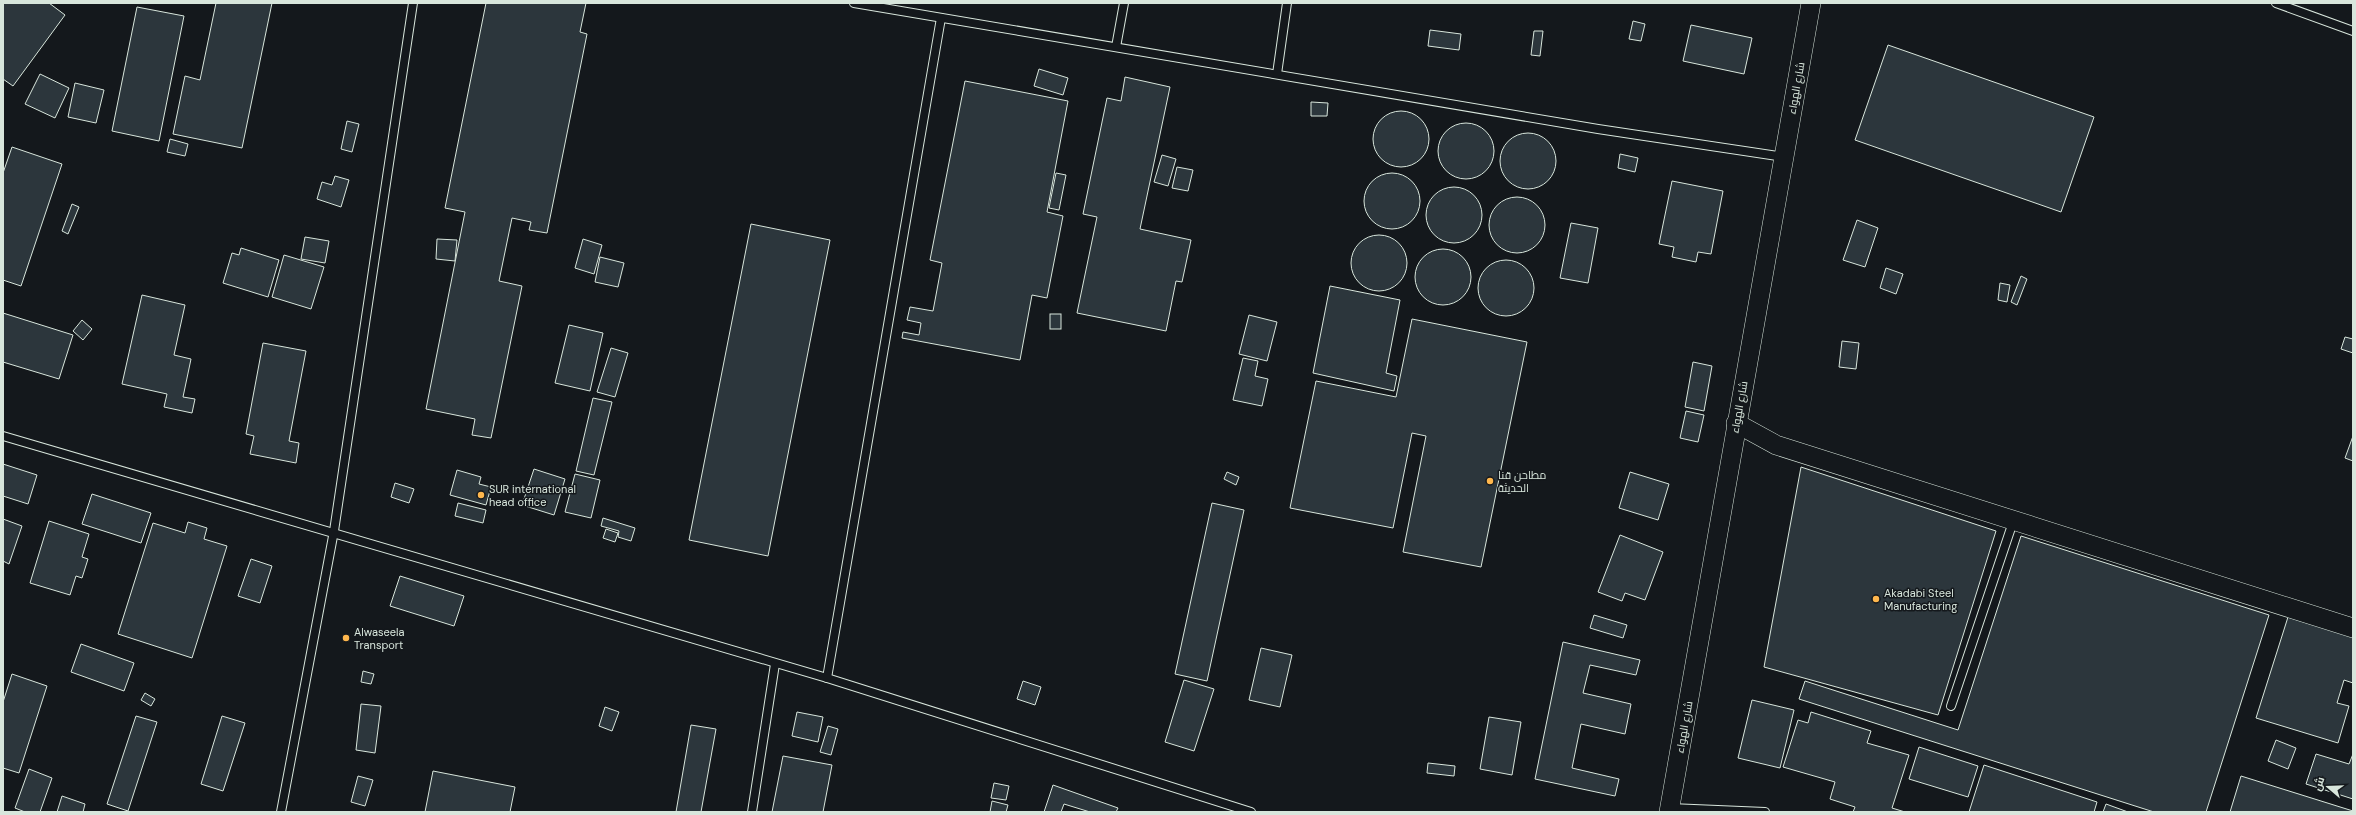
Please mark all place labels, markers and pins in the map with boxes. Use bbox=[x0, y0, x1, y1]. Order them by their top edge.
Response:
place label: مطاحن قنا الحديثة bbox=[1498, 468, 1546, 495]
marker: مطاحن قنا الحديثة bbox=[1485, 476, 1495, 486]
place label: SUR international head office bbox=[489, 482, 576, 509]
marker: SUR international head office bbox=[476, 490, 486, 500]
place label: Akadabi Steel Manufacturing bbox=[1884, 586, 1957, 613]
marker: Akadabi Steel Manufacturing bbox=[1871, 594, 1881, 604]
place label: Alwaseela Transport bbox=[354, 625, 404, 652]
marker: Alwaseela Transport bbox=[341, 633, 351, 643]

